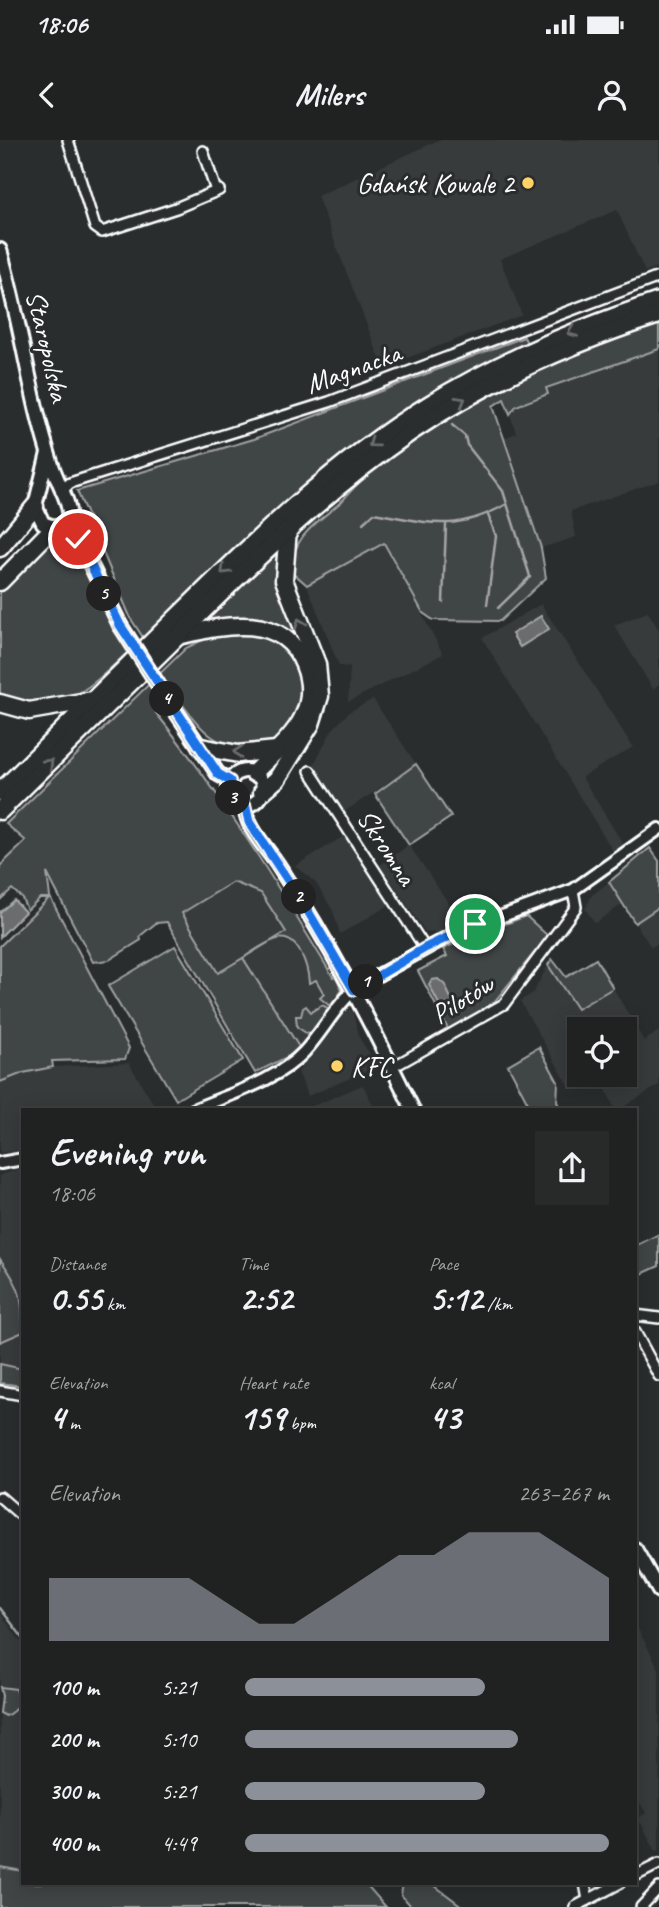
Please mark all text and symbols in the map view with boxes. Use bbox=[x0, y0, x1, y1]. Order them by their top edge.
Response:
text: 18:06 bbox=[35, 8, 88, 41]
text: Milers bbox=[295, 74, 364, 115]
icon: back bbox=[28, 76, 66, 114]
icon: person bbox=[593, 76, 631, 114]
place label: Gdańsk Kowale 2 bbox=[357, 166, 516, 201]
marker: Gdańsk Kowale 2 bbox=[520, 175, 536, 191]
street label: Staropolska bbox=[18, 287, 78, 407]
one-way arrow bbox=[566, 324, 579, 338]
street label: Magnacka bbox=[301, 334, 408, 401]
one-way arrow bbox=[454, 397, 467, 410]
one-way arrow bbox=[369, 434, 381, 447]
pin bbox=[48, 509, 108, 569]
icon: check bbox=[59, 520, 97, 558]
one-way arrow bbox=[221, 561, 234, 574]
pin: 5 bbox=[86, 576, 122, 612]
text: 5 bbox=[99, 581, 108, 605]
one-way arrow bbox=[294, 618, 308, 630]
pin: 4 bbox=[150, 682, 184, 716]
text: 4 bbox=[162, 686, 171, 710]
one-way arrow bbox=[232, 745, 243, 760]
one-way arrow bbox=[40, 759, 53, 772]
pin: 3 bbox=[216, 780, 250, 816]
text: 3 bbox=[228, 785, 237, 809]
street label: Skromna bbox=[350, 802, 425, 893]
pin: 2 bbox=[282, 880, 316, 914]
text: 2 bbox=[294, 884, 303, 908]
pin bbox=[445, 894, 505, 954]
icon: arrive bbox=[456, 905, 494, 943]
pin: 1 bbox=[348, 964, 384, 1000]
street label: Pilotów bbox=[424, 965, 502, 1032]
text: 1 bbox=[361, 969, 370, 993]
map controls bbox=[567, 1017, 637, 1087]
button: locate bbox=[567, 1017, 637, 1087]
place label: KFC bbox=[351, 1049, 395, 1084]
marker: KFC bbox=[329, 1058, 345, 1074]
text: Evening run bbox=[49, 1129, 205, 1176]
button: share bbox=[535, 1131, 609, 1205]
text: 18:06 bbox=[49, 1179, 95, 1208]
text: Distance bbox=[49, 1252, 106, 1276]
text: Time bbox=[239, 1252, 268, 1276]
text: Pace bbox=[429, 1252, 458, 1276]
text: 0.55 bbox=[49, 1276, 102, 1321]
text: 2:52 bbox=[239, 1276, 293, 1321]
text: 5:12 bbox=[429, 1276, 483, 1321]
text: km bbox=[102, 1292, 125, 1316]
text: /km bbox=[483, 1292, 512, 1316]
text: Elevation bbox=[49, 1371, 107, 1395]
text: Heart rate bbox=[239, 1371, 308, 1395]
text: kcal bbox=[429, 1371, 454, 1395]
text: 4 bbox=[49, 1395, 65, 1440]
text: 159 bbox=[239, 1395, 285, 1440]
text: 43 bbox=[429, 1395, 461, 1440]
text: m bbox=[65, 1411, 80, 1435]
text: bpm bbox=[285, 1411, 316, 1435]
text: Elevation bbox=[49, 1479, 120, 1508]
text: 263–267 m bbox=[518, 1479, 609, 1508]
text: 100 m bbox=[49, 1673, 99, 1702]
text: 5:21 bbox=[161, 1673, 197, 1702]
text: 200 m bbox=[49, 1725, 99, 1754]
text: 5:10 bbox=[161, 1725, 197, 1754]
text: 300 m bbox=[49, 1777, 99, 1806]
text: 5:21 bbox=[161, 1777, 197, 1806]
text: 400 m bbox=[49, 1829, 99, 1858]
text: 4:49 bbox=[161, 1829, 197, 1858]

